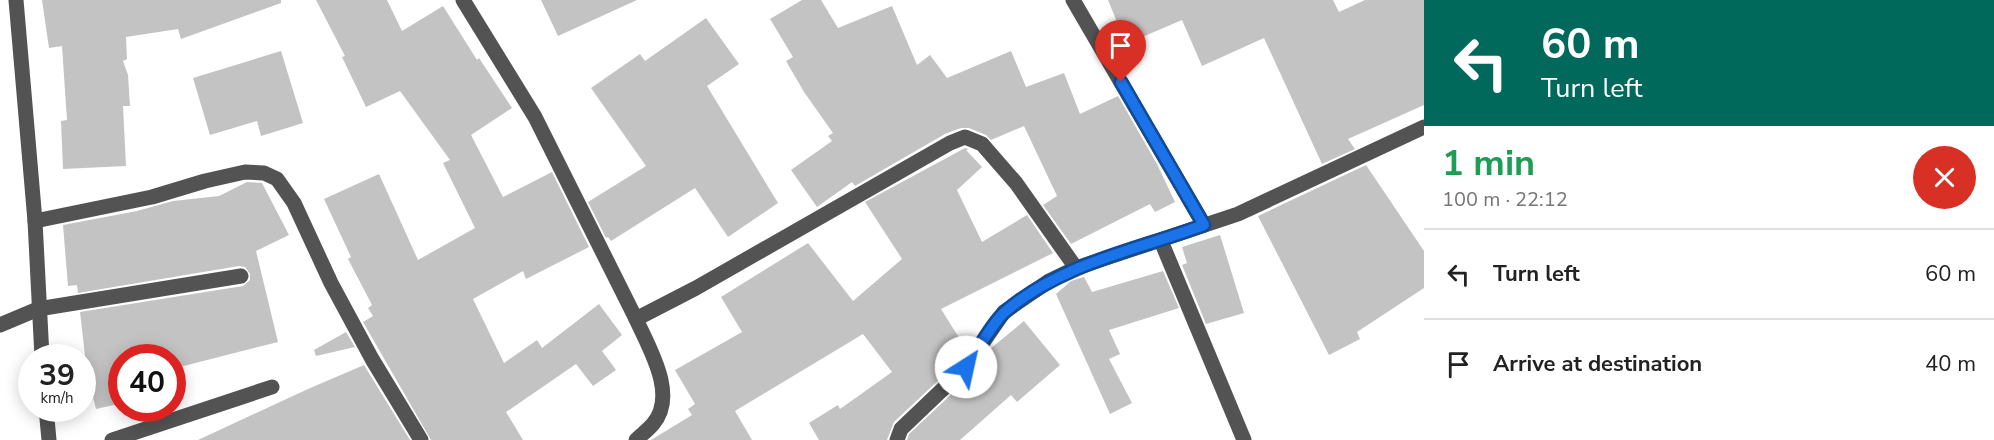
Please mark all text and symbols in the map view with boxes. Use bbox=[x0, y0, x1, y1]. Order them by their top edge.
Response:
text: 60 m bbox=[1541, 16, 1640, 73]
pin bbox=[1095, 20, 1146, 82]
icon: left bbox=[1442, 24, 1520, 102]
icon: arrive bbox=[1104, 29, 1137, 62]
text: Turn left bbox=[1541, 70, 1642, 107]
text: 1 min bbox=[1442, 139, 1535, 188]
button: close bbox=[1913, 146, 1976, 209]
text: 100 m · 22:12 bbox=[1442, 186, 1568, 213]
icon: left bbox=[1442, 258, 1475, 291]
text: Turn left bbox=[1493, 259, 1580, 289]
text: 60 m bbox=[1925, 259, 1976, 289]
position arrow bbox=[934, 335, 998, 399]
speed limit sign: 40 bbox=[108, 344, 186, 422]
icon: arrive bbox=[1442, 348, 1475, 381]
text: Arrive at destination bbox=[1493, 349, 1702, 379]
text: 40 m bbox=[1925, 349, 1976, 379]
text: 39 bbox=[39, 355, 75, 396]
text: km/h bbox=[40, 388, 74, 408]

